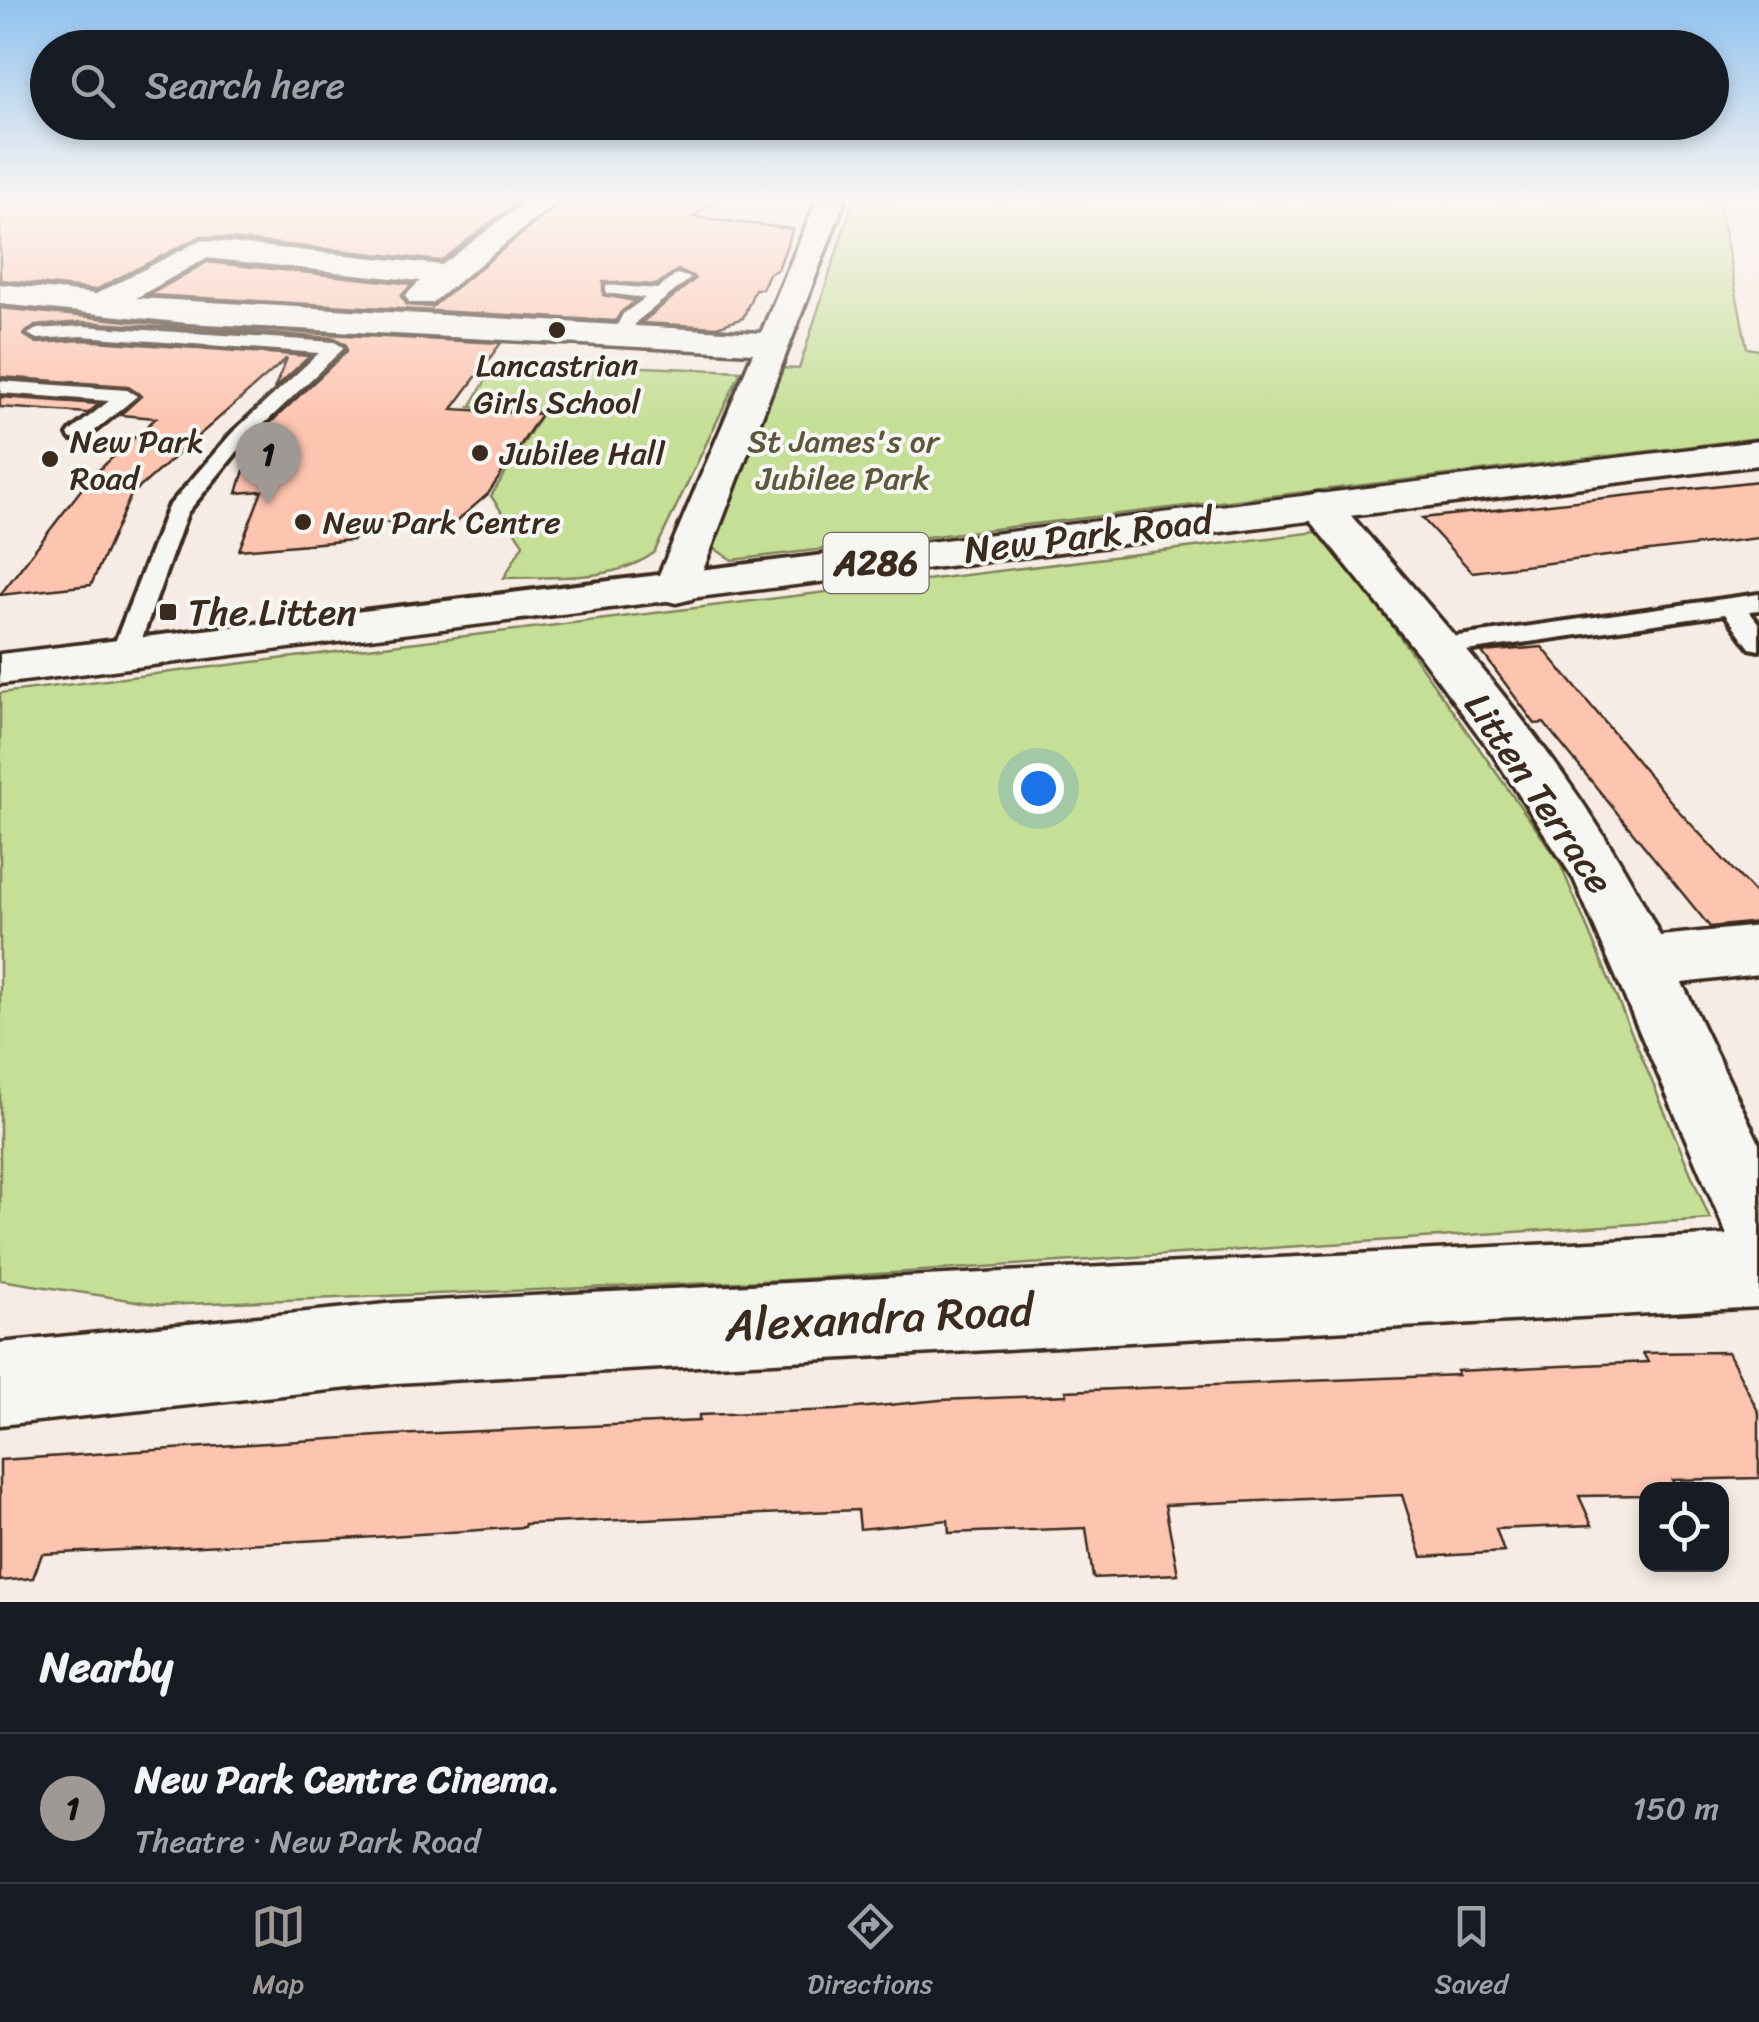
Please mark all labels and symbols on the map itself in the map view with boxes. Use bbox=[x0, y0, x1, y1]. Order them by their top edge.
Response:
marker: Lancastrian Girls School bbox=[546, 319, 568, 341]
place label: Lancastrian Girls School bbox=[474, 337, 641, 431]
place label: New Park Road bbox=[70, 413, 204, 507]
park label: St James's or Jubilee Park bbox=[747, 413, 941, 507]
pin: 1 bbox=[236, 422, 300, 504]
place label: Jubilee Hall bbox=[499, 425, 666, 482]
marker: Jubilee Hall bbox=[469, 442, 491, 464]
marker: New Park Road bbox=[39, 448, 61, 470]
street label: New Park Road bbox=[960, 487, 1219, 584]
place label: New Park Centre bbox=[323, 494, 561, 551]
marker: New Park Centre bbox=[292, 511, 314, 533]
road number: A286 bbox=[824, 533, 928, 593]
place label: The Litten bbox=[188, 579, 357, 646]
marker: The Litten bbox=[157, 601, 179, 623]
street label: Litten Terrace bbox=[1446, 678, 1632, 909]
your location bbox=[1013, 763, 1064, 814]
street label: Alexandra Road bbox=[722, 1270, 1038, 1366]

